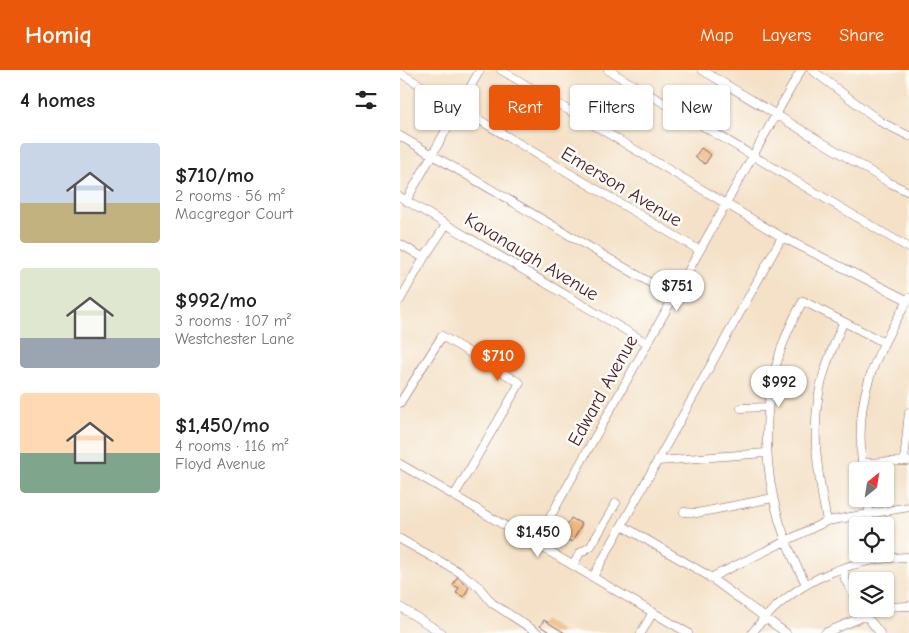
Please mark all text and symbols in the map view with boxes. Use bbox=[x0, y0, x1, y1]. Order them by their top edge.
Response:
text: Homiq bbox=[25, 21, 92, 49]
text: Map bbox=[700, 25, 734, 46]
text: Layers bbox=[762, 25, 811, 46]
text: Share bbox=[839, 25, 884, 46]
chip: Buy bbox=[415, 85, 479, 130]
chip: Rent bbox=[489, 85, 560, 130]
chip: Filters bbox=[570, 85, 653, 130]
chip: New bbox=[663, 85, 730, 130]
icon: filters bbox=[352, 86, 380, 114]
text: 4 homes bbox=[20, 88, 95, 112]
street label: Emerson Avenue bbox=[557, 142, 686, 232]
icon: home bbox=[60, 163, 120, 223]
text: $710/mo bbox=[175, 163, 254, 187]
text: 2 rooms · 56 m² bbox=[175, 187, 285, 205]
text: Macgregor Court bbox=[175, 205, 293, 223]
street label: Kavanaugh Avenue bbox=[461, 208, 602, 306]
pin: $751 bbox=[647, 270, 707, 312]
text: $751 bbox=[661, 277, 693, 295]
icon: home bbox=[60, 288, 120, 348]
text: $992/mo bbox=[175, 288, 257, 312]
text: 3 rooms · 107 m² bbox=[175, 312, 291, 330]
text: Westchester Lane bbox=[175, 330, 294, 348]
street label: Edward Avenue bbox=[563, 331, 642, 450]
pin: $710 bbox=[468, 340, 528, 382]
text: $710 bbox=[482, 347, 514, 365]
pin: $992 bbox=[749, 366, 809, 408]
text: $992 bbox=[762, 373, 796, 391]
icon: home bbox=[60, 413, 120, 473]
text: $1,450/mo bbox=[175, 413, 270, 437]
text: 4 rooms · 116 m² bbox=[175, 437, 288, 455]
text: Floyd Avenue bbox=[175, 455, 266, 473]
north arrow bbox=[849, 462, 894, 508]
map controls bbox=[849, 462, 894, 617]
pin: $1,450 bbox=[497, 516, 579, 558]
button: locate bbox=[849, 517, 894, 562]
text: $1,450 bbox=[516, 523, 560, 541]
button: layers bbox=[849, 572, 894, 617]

